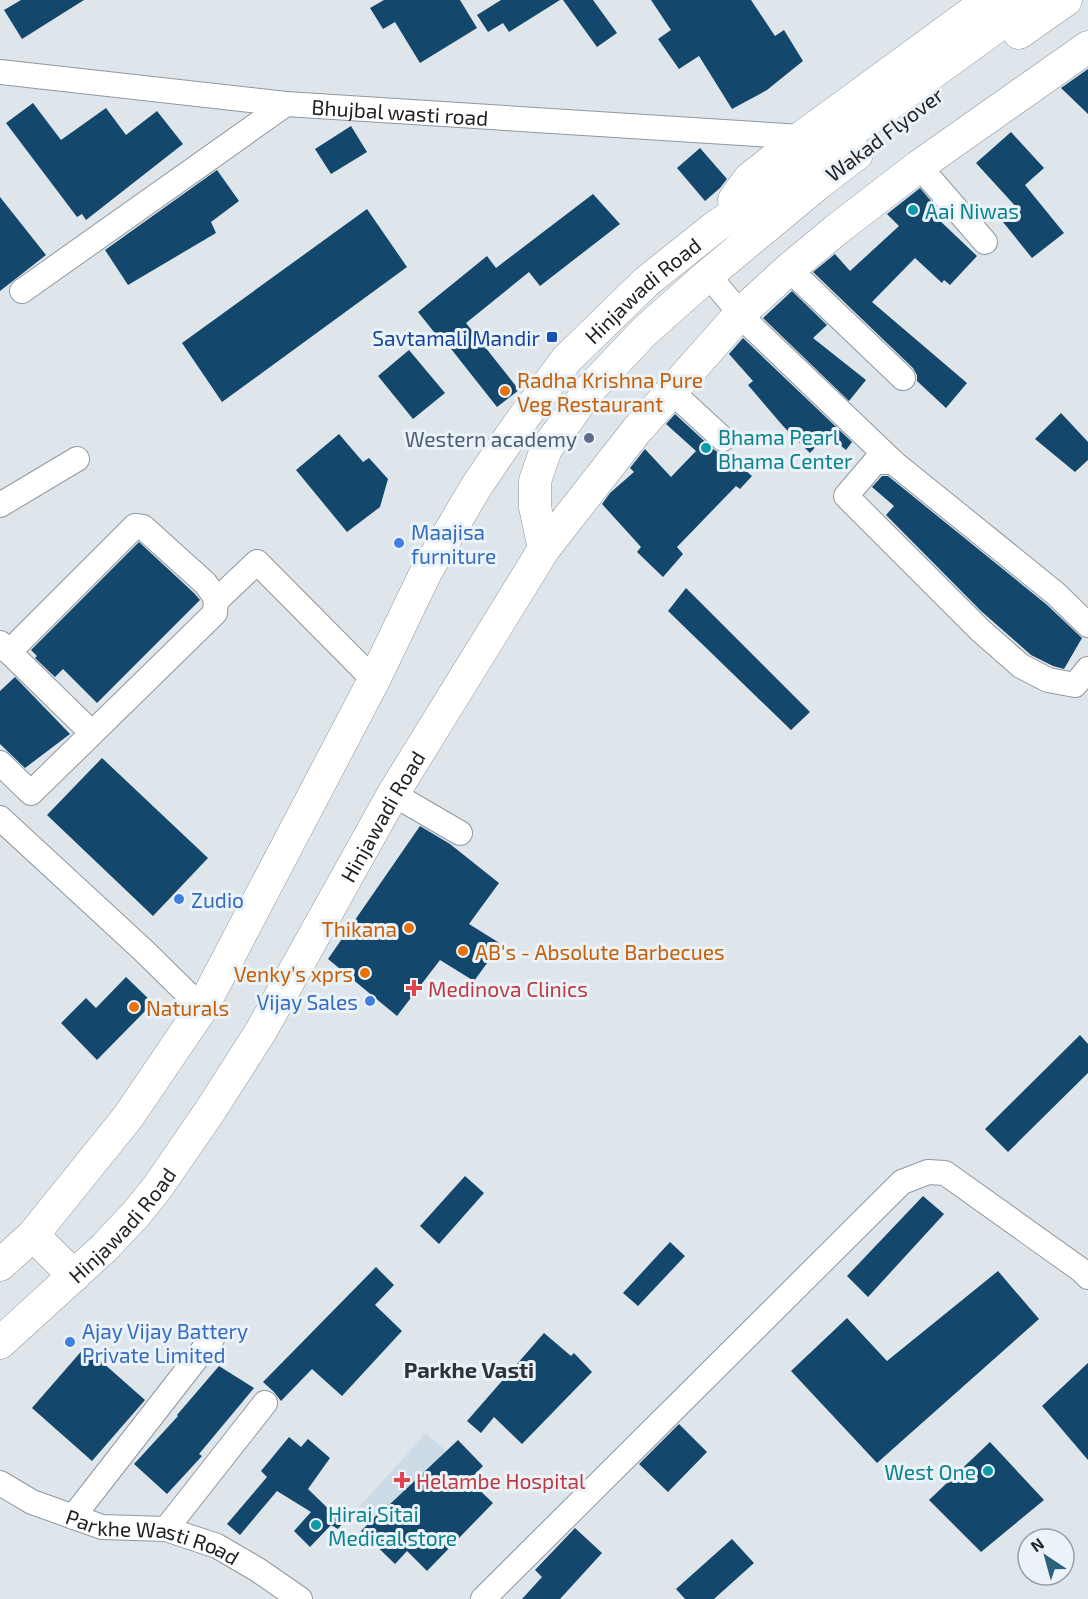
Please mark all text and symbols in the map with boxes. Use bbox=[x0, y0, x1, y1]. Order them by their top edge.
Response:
street label: Wakad Flyover bbox=[820, 81, 948, 186]
street label: Bhujbal wasti road bbox=[311, 93, 489, 129]
place label: Aai Niwas bbox=[925, 198, 1019, 223]
marker: Aai Niwas bbox=[906, 203, 920, 217]
street label: Hinjawadi Road bbox=[579, 231, 705, 348]
place label: Savtamali Mandir bbox=[372, 325, 541, 350]
marker: Savtamali Mandir bbox=[545, 330, 559, 344]
place label: Radha Krishna Pure Veg Restaurant bbox=[517, 367, 703, 416]
marker: Radha Krishna Pure Veg Restaurant bbox=[498, 384, 512, 398]
place label: Bhama Pearl Bhama Center bbox=[718, 424, 853, 473]
place label: Western academy bbox=[405, 426, 577, 451]
marker: Western academy bbox=[582, 431, 596, 445]
marker: Bhama Pearl Bhama Center bbox=[699, 441, 713, 455]
place label: Maajisa furniture bbox=[411, 519, 496, 568]
marker: Maajisa furniture bbox=[392, 536, 406, 550]
street label: Hinjawadi Road bbox=[334, 746, 429, 886]
place label: Zudio bbox=[191, 887, 244, 912]
marker: Zudio bbox=[172, 892, 186, 906]
place label: Thikana bbox=[321, 916, 397, 941]
marker: Thikana bbox=[402, 921, 416, 935]
place label: AB's - Absolute Barbecues bbox=[475, 939, 725, 964]
marker: AB's - Absolute Barbecues bbox=[456, 944, 470, 958]
place label: Venky’s xprs bbox=[234, 961, 353, 986]
marker: Venky’s xprs bbox=[358, 966, 372, 980]
place label: Medinova Clinics bbox=[428, 976, 588, 1001]
marker: Medinova Clinics bbox=[405, 979, 423, 997]
place label: Vijay Sales bbox=[256, 989, 358, 1015]
marker: Vijay Sales bbox=[363, 994, 377, 1008]
place label: Naturals bbox=[146, 995, 229, 1020]
marker: Naturals bbox=[127, 1000, 141, 1014]
street label: Hinjawadi Road bbox=[63, 1162, 180, 1287]
place label: Ajay Vijay Battery Private Limited bbox=[82, 1318, 248, 1367]
marker: Ajay Vijay Battery Private Limited bbox=[63, 1335, 77, 1349]
district label: Parkhe Vasti bbox=[404, 1356, 534, 1382]
place label: West One bbox=[884, 1459, 976, 1484]
marker: West One bbox=[981, 1464, 995, 1478]
place label: Helambe Hospital bbox=[416, 1468, 586, 1493]
marker: Helambe Hospital bbox=[393, 1471, 411, 1489]
place label: Hirai Sitai Medical store bbox=[328, 1501, 457, 1550]
street label: Parkhe Wasti Road bbox=[63, 1503, 244, 1569]
marker: Hirai Sitai Medical store bbox=[309, 1518, 323, 1532]
north arrow bbox=[1016, 1527, 1076, 1587]
text: N bbox=[1027, 1533, 1047, 1556]

